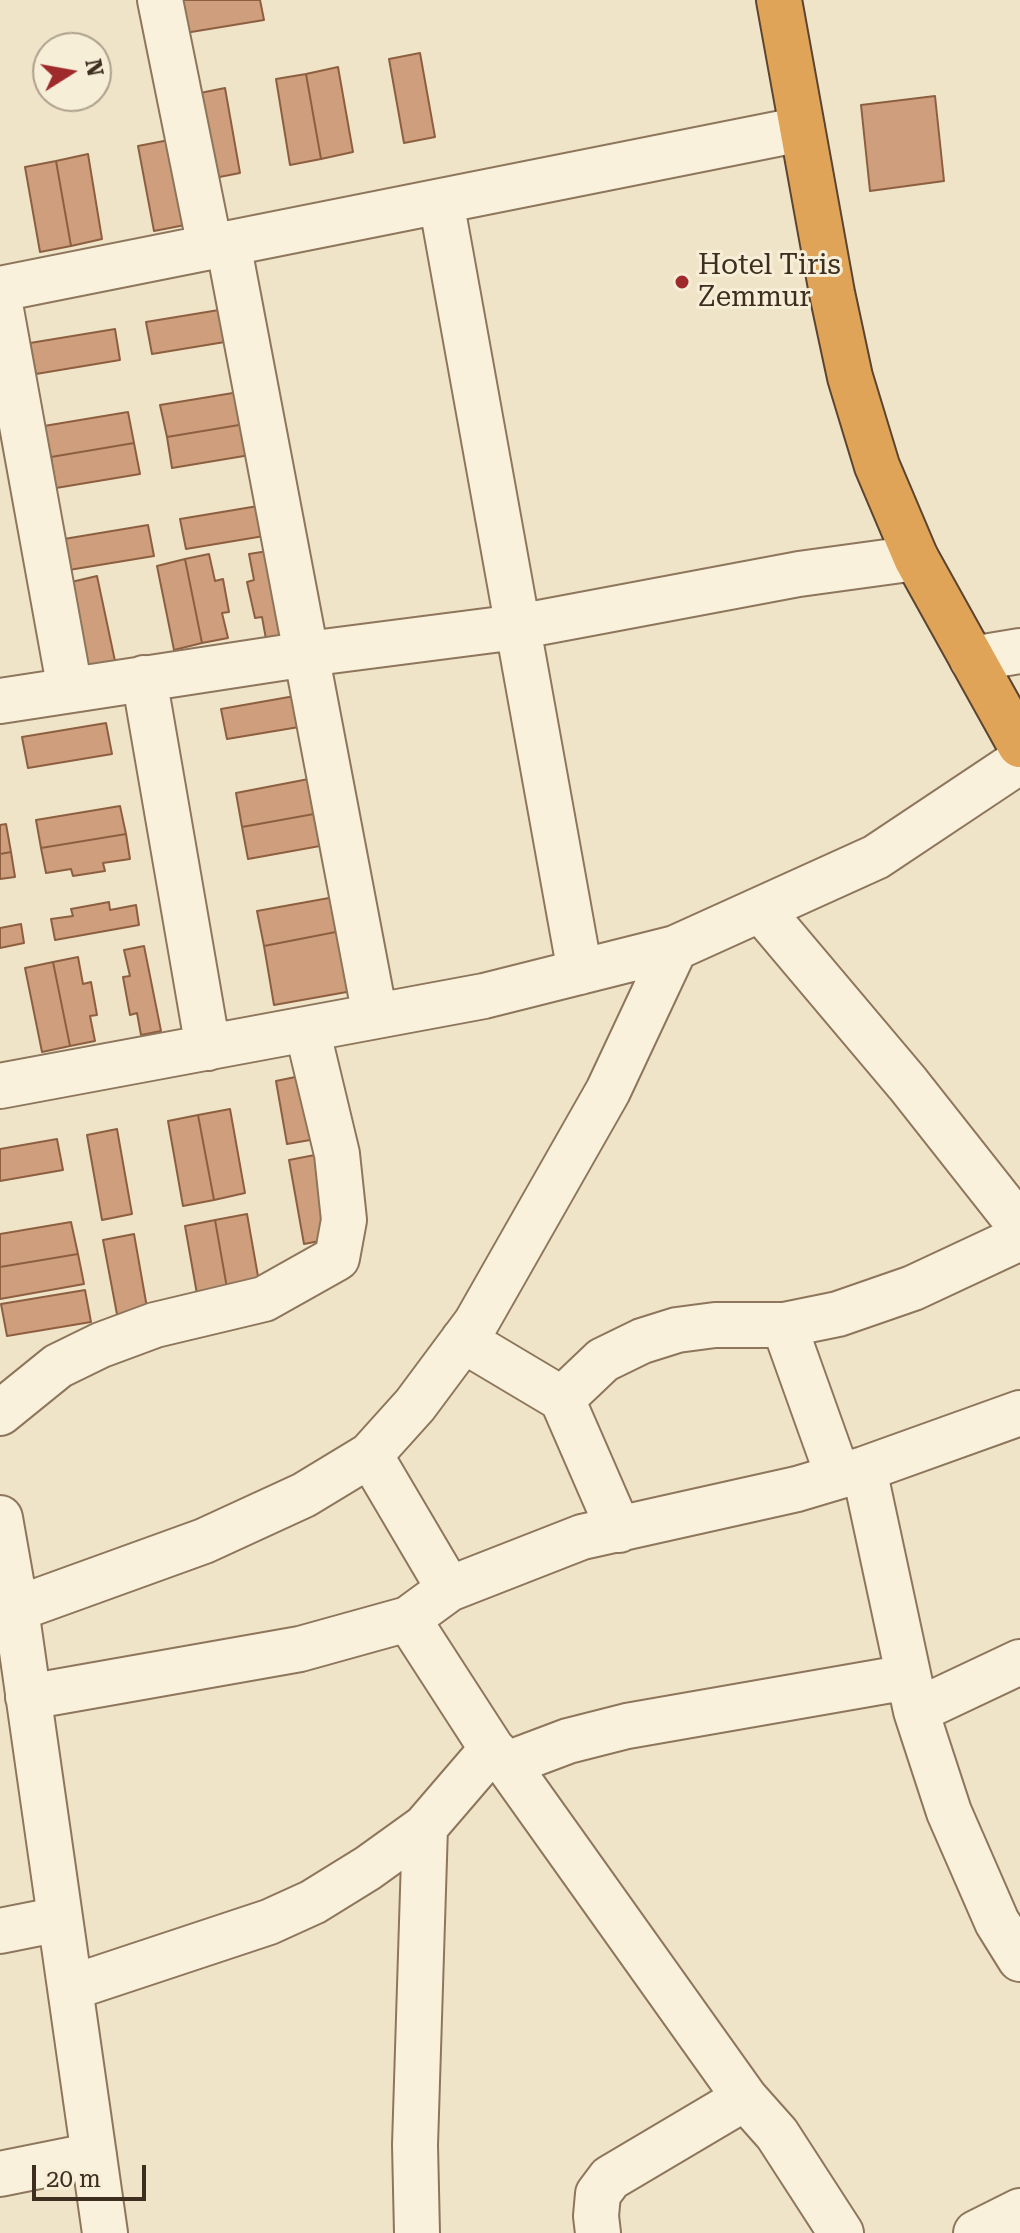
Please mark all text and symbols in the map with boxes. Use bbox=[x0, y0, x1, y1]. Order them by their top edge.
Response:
north arrow bbox=[32, 32, 112, 112]
text: N bbox=[80, 57, 108, 78]
place label: Hotel Tiris Zemmur bbox=[698, 249, 841, 315]
marker: Hotel Tiris Zemmur bbox=[673, 273, 691, 291]
scale bar bbox=[36, 2149, 150, 2199]
text: 20 m bbox=[46, 2165, 101, 2193]

